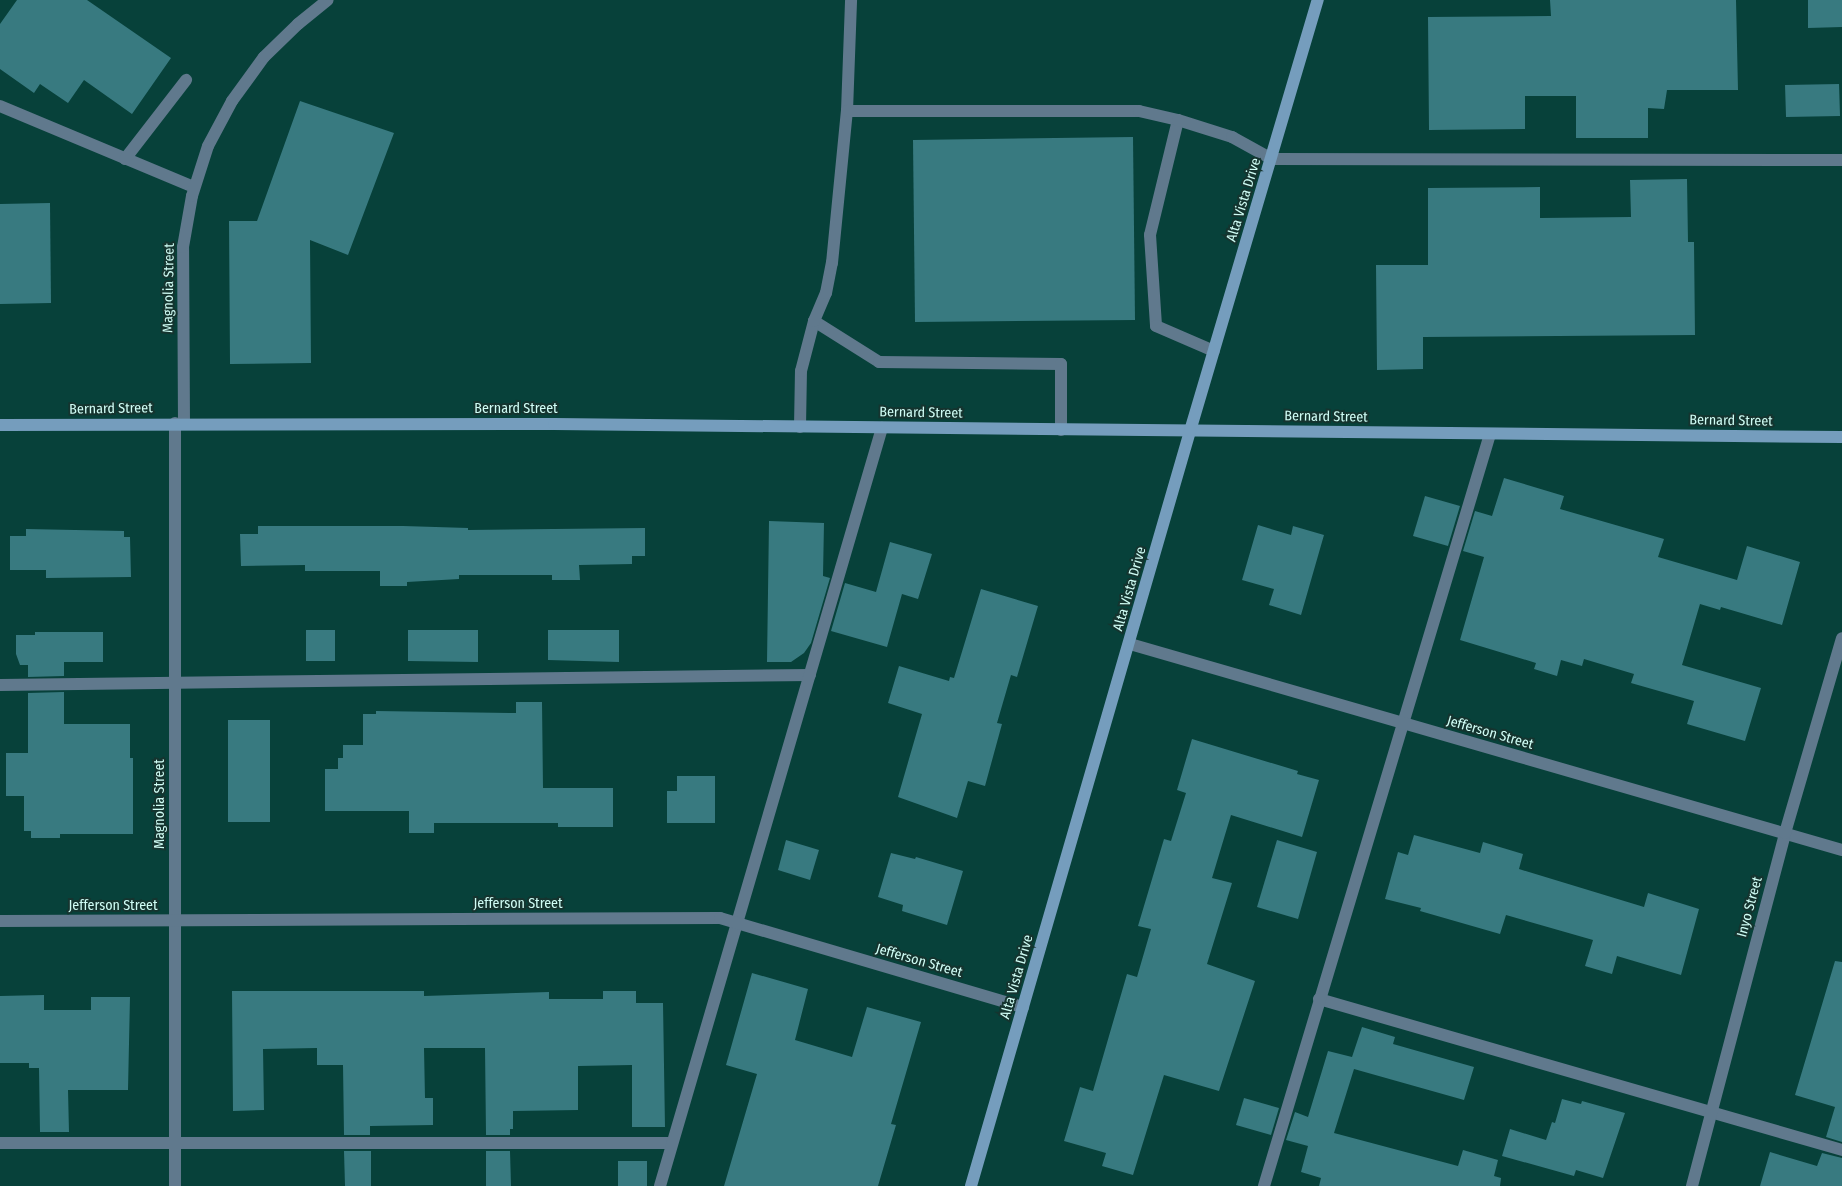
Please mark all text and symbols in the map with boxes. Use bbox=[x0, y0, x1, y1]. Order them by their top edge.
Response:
street label: Alta Vista Drive bbox=[1223, 156, 1265, 244]
street label: Magnolia Street bbox=[160, 243, 178, 333]
street label: Bernard Street bbox=[69, 400, 153, 418]
street label: Bernard Street bbox=[474, 401, 558, 417]
street label: Bernard Street bbox=[879, 404, 963, 422]
street label: Bernard Street bbox=[1284, 408, 1368, 426]
street label: Bernard Street bbox=[1689, 412, 1773, 430]
street label: Alta Vista Drive bbox=[1110, 545, 1150, 633]
street label: Jefferson Street bbox=[1445, 713, 1535, 753]
street label: Magnolia Street bbox=[152, 759, 168, 849]
street label: Inyo Street bbox=[1734, 875, 1766, 939]
street label: Jefferson Street bbox=[473, 896, 563, 912]
street label: Jefferson Street bbox=[68, 898, 158, 914]
street label: Alta Vista Drive bbox=[997, 933, 1037, 1021]
street label: Jefferson Street bbox=[874, 941, 964, 981]

